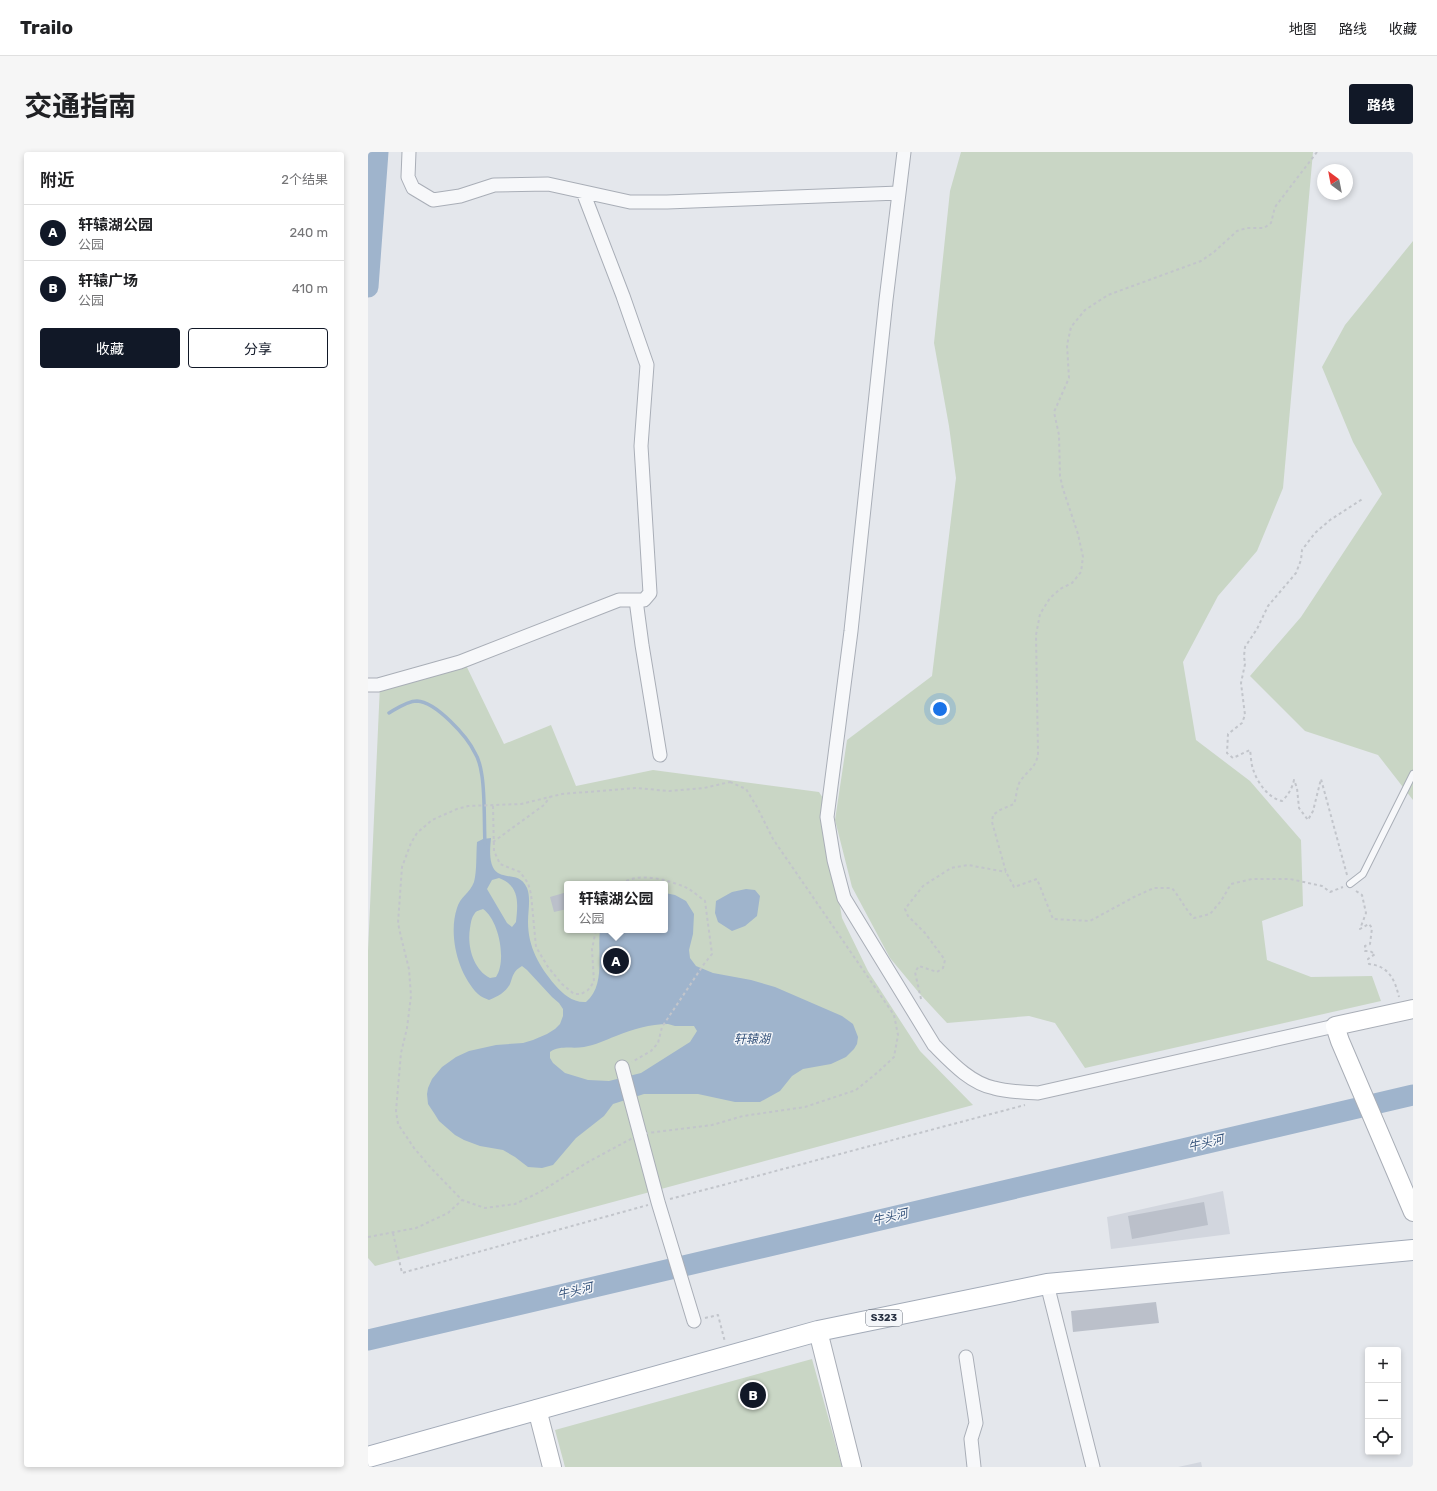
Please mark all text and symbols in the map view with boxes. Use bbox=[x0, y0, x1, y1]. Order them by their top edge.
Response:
text: Trailo bbox=[20, 16, 73, 39]
text: 地图 bbox=[1289, 21, 1317, 38]
text: 路线 bbox=[1339, 21, 1367, 38]
text: 收藏 bbox=[1389, 21, 1417, 38]
button: 路线 bbox=[1349, 84, 1413, 124]
text: 交通指南 bbox=[24, 90, 136, 123]
north arrow bbox=[1317, 164, 1353, 200]
text: 附近 bbox=[40, 170, 74, 190]
text: 2个结果 bbox=[281, 172, 328, 187]
text: 轩辕湖公园 bbox=[78, 216, 153, 234]
text: A bbox=[48, 225, 58, 240]
text: 240 m bbox=[289, 225, 328, 240]
text: 公园 bbox=[78, 237, 104, 252]
text: 轩辕广场 bbox=[78, 272, 138, 290]
text: B bbox=[48, 281, 58, 296]
text: 410 m bbox=[292, 281, 328, 296]
text: 公园 bbox=[78, 293, 104, 308]
button: 收藏 bbox=[40, 328, 180, 368]
button: 分享 bbox=[188, 328, 328, 368]
your location bbox=[930, 699, 950, 719]
popup bbox=[564, 881, 668, 933]
text: 轩辕湖公园 bbox=[578, 890, 654, 908]
text: 公园 bbox=[578, 911, 605, 926]
pin: A bbox=[603, 946, 629, 976]
water label: 轩辕湖 bbox=[734, 1032, 772, 1046]
water label: 牛头河 bbox=[1187, 1132, 1227, 1154]
water label: 牛头河 bbox=[871, 1206, 911, 1228]
water label: 牛头河 bbox=[556, 1280, 596, 1302]
road number: S323 bbox=[866, 1310, 902, 1326]
map controls bbox=[1365, 1347, 1401, 1455]
button: + bbox=[1365, 1347, 1401, 1383]
pin: B bbox=[740, 1380, 766, 1410]
button: − bbox=[1365, 1383, 1401, 1419]
button: locate bbox=[1365, 1419, 1401, 1455]

